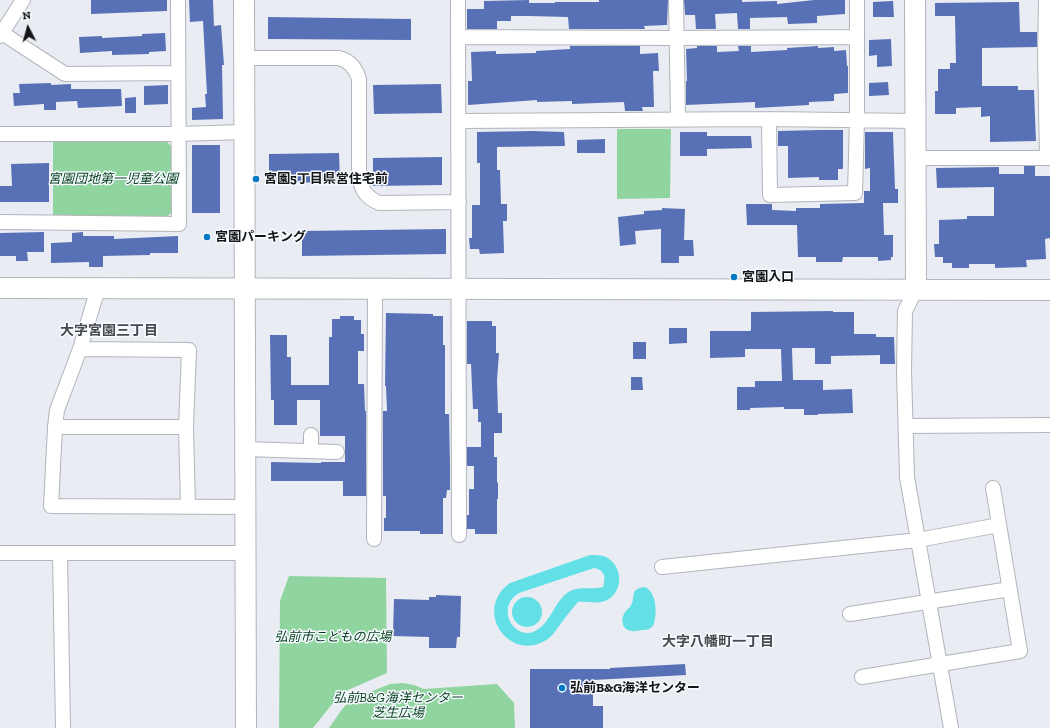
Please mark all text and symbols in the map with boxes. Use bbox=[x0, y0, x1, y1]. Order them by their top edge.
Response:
north arrow bbox=[8, 8, 48, 48]
text: N bbox=[22, 9, 32, 22]
park label: 宮園団地第一児童公園 bbox=[48, 171, 178, 187]
place label: 宮園5丁目県営住宅前 bbox=[264, 171, 388, 187]
marker: 宮園5丁目県営住宅前 bbox=[251, 174, 261, 184]
place label: 宮園パーキング bbox=[215, 229, 306, 245]
marker: 宮園パーキング bbox=[202, 232, 212, 242]
place label: 宮園入口 bbox=[742, 269, 794, 285]
marker: 宮園入口 bbox=[729, 272, 739, 282]
district label: 大字宮園三丁目 bbox=[60, 323, 158, 339]
park label: 弘前市こどもの広場 bbox=[275, 629, 391, 645]
district label: 大字八幡町一丁目 bbox=[662, 634, 774, 650]
place label: 弘前B&G海洋センター bbox=[570, 680, 700, 696]
marker: 弘前B&G海洋センター bbox=[557, 683, 567, 693]
park label: 弘前B&G海洋センター 芝生広場 bbox=[333, 690, 463, 721]

